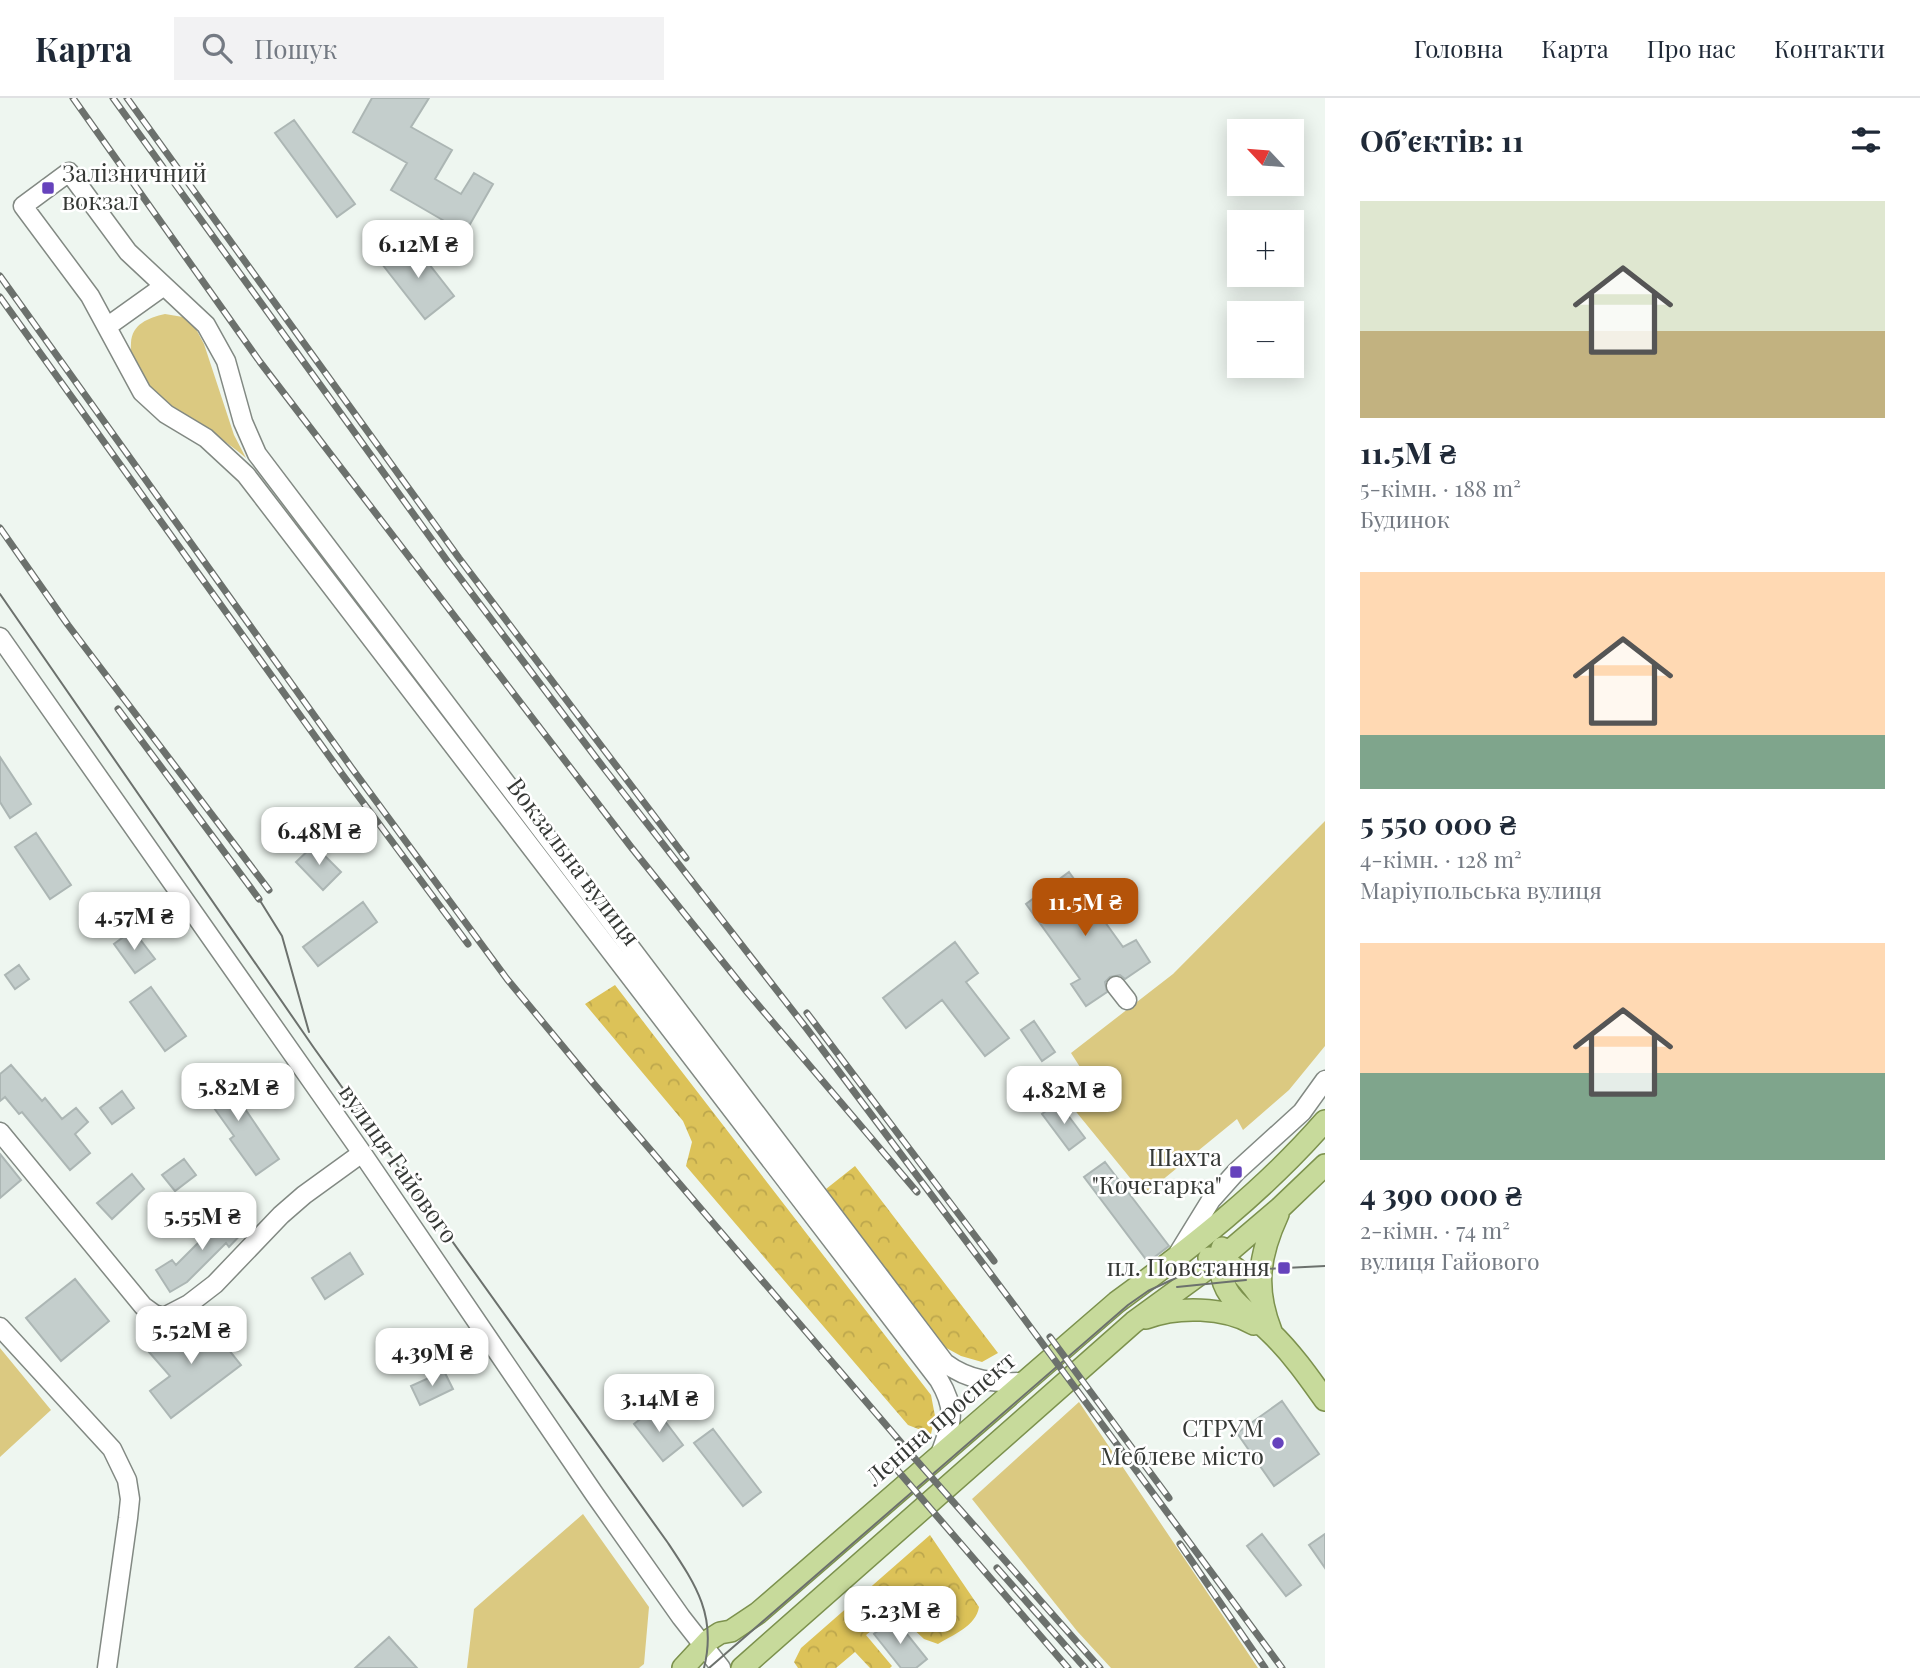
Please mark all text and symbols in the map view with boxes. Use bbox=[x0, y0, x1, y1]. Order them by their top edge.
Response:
search box bbox=[174, 17, 664, 80]
text: Карта bbox=[35, 26, 132, 70]
icon: search bbox=[198, 29, 236, 67]
text: Пошук bbox=[254, 31, 337, 66]
text: Головна bbox=[1414, 32, 1503, 64]
text: Карта bbox=[1541, 32, 1609, 64]
text: Про нас bbox=[1647, 32, 1736, 64]
text: Контакти bbox=[1774, 32, 1885, 64]
north arrow bbox=[1227, 119, 1304, 196]
map controls bbox=[1227, 119, 1304, 378]
text: Об’єктів: 11 bbox=[1360, 120, 1524, 160]
icon: filters bbox=[1847, 121, 1885, 159]
place label: Залізничний вокзал bbox=[62, 156, 207, 216]
marker: Залізничний вокзал bbox=[40, 180, 56, 196]
button: + bbox=[1227, 210, 1304, 287]
pin: 6.12M ₴ bbox=[353, 220, 483, 280]
text: 6.12M ₴ bbox=[378, 227, 458, 258]
icon: home bbox=[1560, 247, 1686, 373]
button: − bbox=[1227, 301, 1304, 378]
text: 11.5M ₴ bbox=[1360, 432, 1456, 472]
text: 5-кімн. · 188 m² bbox=[1360, 472, 1521, 503]
text: Будинок bbox=[1360, 503, 1450, 534]
icon: home bbox=[1560, 618, 1686, 744]
street label: Вокзальна вулиця bbox=[501, 770, 648, 951]
text: 5 550 000 ₴ bbox=[1360, 803, 1516, 843]
pin: 6.48M ₴ bbox=[254, 808, 384, 867]
text: 6.48M ₴ bbox=[277, 814, 361, 845]
text: 4-кімн. · 128 m² bbox=[1360, 843, 1522, 874]
text: Маріупольська вулиця bbox=[1360, 874, 1602, 905]
pin: 11.5M ₴ bbox=[1020, 878, 1150, 938]
text: 11.5M ₴ bbox=[1048, 885, 1122, 916]
pin: 4.57M ₴ bbox=[69, 892, 199, 952]
text: 4.57M ₴ bbox=[95, 899, 173, 930]
icon: home bbox=[1560, 989, 1686, 1115]
pin: 5.82M ₴ bbox=[173, 1063, 303, 1123]
pin: 4.82M ₴ bbox=[999, 1066, 1129, 1126]
text: 5.82M ₴ bbox=[197, 1070, 279, 1101]
text: 4.82M ₴ bbox=[1023, 1073, 1105, 1104]
street label: вулиця Гайового bbox=[333, 1077, 466, 1249]
place label: Шахта "Кочегарка" bbox=[1092, 1140, 1222, 1200]
marker: Шахта "Кочегарка" bbox=[1228, 1164, 1244, 1180]
text: 4 390 000 ₴ bbox=[1360, 1174, 1522, 1214]
pin: 5.55M ₴ bbox=[137, 1192, 267, 1252]
text: 5.55M ₴ bbox=[163, 1199, 241, 1230]
text: 2-кімн. · 74 m² bbox=[1360, 1214, 1510, 1245]
text: вулиця Гайового bbox=[1360, 1245, 1540, 1276]
place label: пл. Повстання bbox=[1107, 1250, 1270, 1282]
marker: пл. Повстання bbox=[1276, 1260, 1292, 1276]
pin: 5.52M ₴ bbox=[126, 1306, 256, 1366]
text: 5.52M ₴ bbox=[152, 1313, 230, 1344]
pin: 4.39M ₴ bbox=[367, 1328, 497, 1388]
text: 4.39M ₴ bbox=[391, 1335, 473, 1366]
street label: Леніна проспект bbox=[857, 1343, 1022, 1492]
pin: 3.14M ₴ bbox=[594, 1374, 724, 1434]
text: 3.14M ₴ bbox=[620, 1381, 698, 1412]
place label: СТРУМ Меблеве місто bbox=[1101, 1411, 1264, 1471]
marker: СТРУМ Меблеве місто bbox=[1270, 1435, 1286, 1451]
pin: 5.23M ₴ bbox=[835, 1586, 965, 1646]
text: 5.23M ₴ bbox=[860, 1593, 940, 1624]

